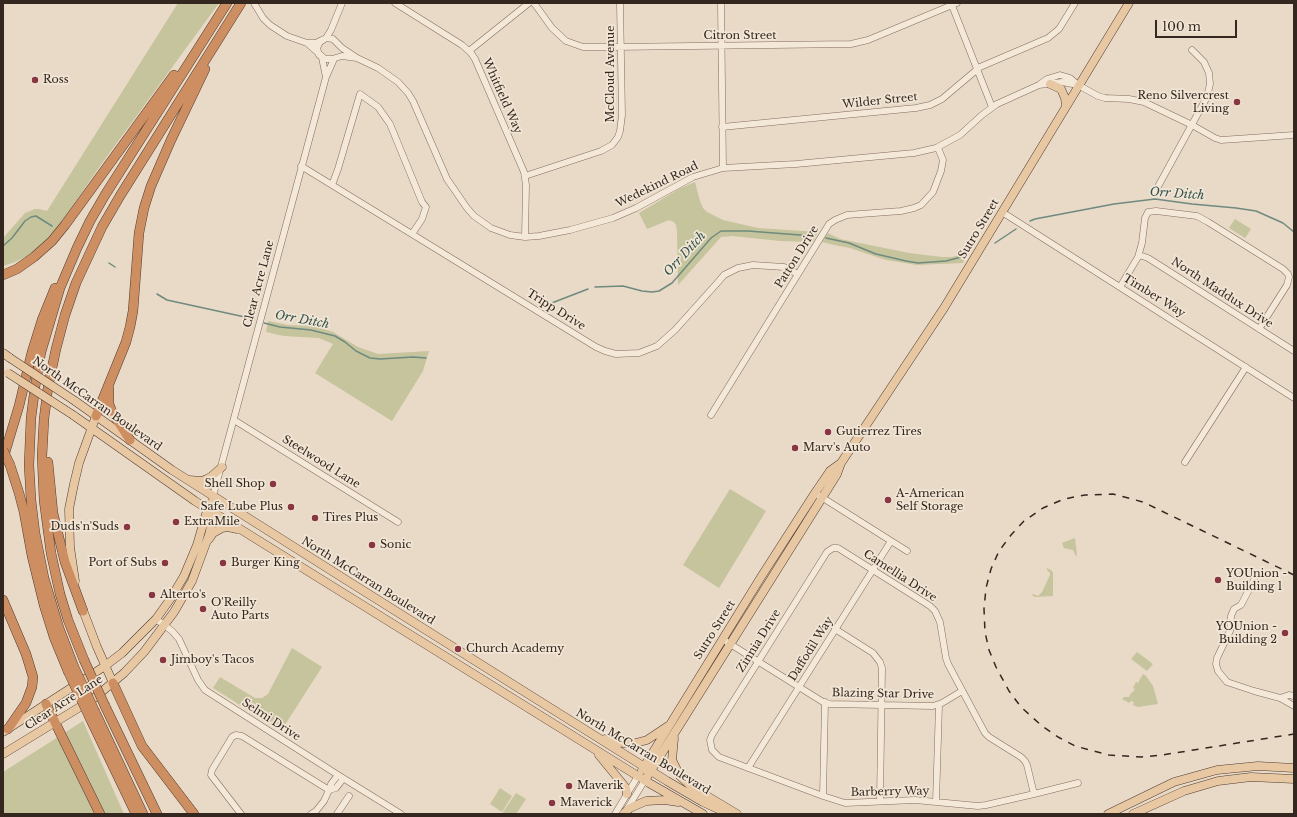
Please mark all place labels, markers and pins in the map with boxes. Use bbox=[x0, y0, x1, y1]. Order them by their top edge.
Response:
place label: Ross bbox=[43, 73, 69, 87]
marker: Ross bbox=[30, 75, 40, 85]
place label: Reno Silvercrest Living bbox=[1137, 89, 1229, 115]
marker: Reno Silvercrest Living bbox=[1232, 97, 1242, 107]
place label: Gutierrez Tires bbox=[836, 425, 922, 439]
marker: Gutierrez Tires bbox=[823, 427, 833, 437]
place label: Marv's Auto bbox=[803, 441, 870, 455]
marker: Marv's Auto bbox=[790, 443, 800, 453]
place label: Shell Shop bbox=[204, 477, 265, 491]
marker: Shell Shop bbox=[268, 479, 278, 489]
place label: A-American Self Storage bbox=[896, 487, 964, 513]
marker: A-American Self Storage bbox=[883, 495, 893, 505]
place label: Safe Lube Plus bbox=[200, 500, 283, 514]
marker: Safe Lube Plus bbox=[286, 502, 296, 512]
place label: Tires Plus bbox=[323, 511, 378, 525]
marker: Tires Plus bbox=[310, 513, 320, 523]
place label: ExtraMile bbox=[184, 515, 240, 529]
marker: ExtraMile bbox=[171, 517, 181, 527]
place label: Duds'n'Suds bbox=[51, 520, 119, 534]
marker: Duds'n'Suds bbox=[122, 522, 132, 532]
place label: Sonic bbox=[380, 538, 412, 552]
marker: Sonic bbox=[367, 540, 377, 550]
place label: Port of Subs bbox=[88, 556, 157, 570]
place label: Burger King bbox=[231, 556, 300, 570]
marker: Port of Subs bbox=[160, 558, 170, 568]
marker: Burger King bbox=[218, 558, 228, 568]
place label: YOUnion - Building 1 bbox=[1226, 567, 1287, 593]
marker: YOUnion - Building 1 bbox=[1213, 575, 1223, 585]
place label: Alterto's bbox=[160, 588, 206, 602]
marker: Alterto's bbox=[147, 590, 157, 600]
place label: O'Reilly Auto Parts bbox=[211, 596, 269, 622]
marker: O'Reilly Auto Parts bbox=[198, 604, 208, 614]
place label: YOUnion - Building 2 bbox=[1216, 620, 1277, 646]
marker: YOUnion - Building 2 bbox=[1280, 628, 1290, 638]
place label: Church Academy bbox=[466, 642, 564, 656]
marker: Church Academy bbox=[453, 644, 463, 654]
place label: Jimboy's Tacos bbox=[171, 653, 254, 667]
marker: Jimboy's Tacos bbox=[158, 655, 168, 665]
place label: Maverik bbox=[577, 779, 623, 793]
marker: Maverik bbox=[564, 781, 574, 791]
place label: Maverick bbox=[560, 796, 612, 810]
marker: Maverick bbox=[547, 798, 557, 808]

